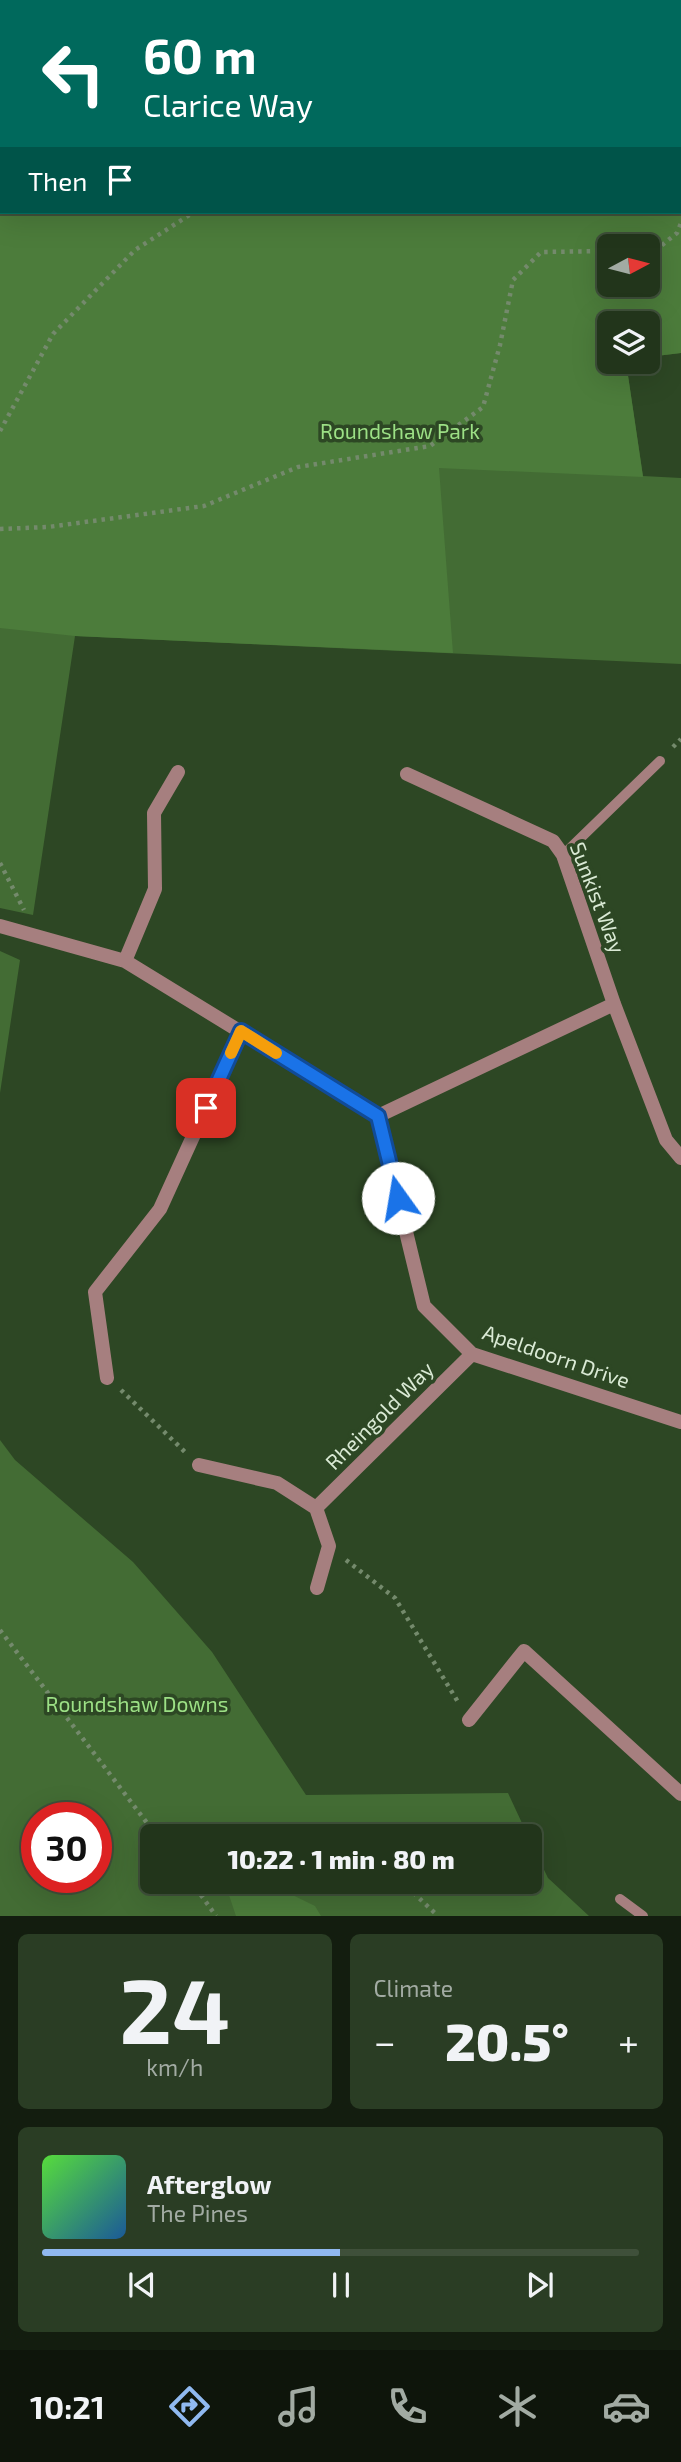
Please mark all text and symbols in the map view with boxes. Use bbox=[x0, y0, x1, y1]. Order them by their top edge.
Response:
text: 60 m bbox=[143, 25, 257, 84]
icon: left bbox=[28, 28, 119, 119]
text: Clarice Way bbox=[143, 85, 313, 123]
icon: arrive bbox=[101, 161, 139, 199]
text: Then bbox=[28, 165, 87, 196]
north arrow bbox=[597, 234, 660, 298]
map controls bbox=[597, 234, 660, 374]
button: layers bbox=[597, 311, 660, 374]
park label: Roundshaw Park bbox=[320, 418, 480, 443]
street label: Sunkist Way bbox=[566, 838, 631, 957]
pin bbox=[176, 1078, 236, 1138]
icon: arrive bbox=[187, 1089, 225, 1127]
position arrow bbox=[361, 1161, 435, 1235]
street label: Apeldoorn Drive bbox=[480, 1319, 633, 1392]
street label: Rheingold Way bbox=[320, 1356, 438, 1474]
park label: Roundshaw Downs bbox=[46, 1691, 228, 1716]
speed limit sign: 30 bbox=[21, 1802, 112, 1893]
text: 10:22 · 1 min · 80 m bbox=[227, 1843, 455, 1874]
text: 24 bbox=[119, 1953, 230, 2062]
text: Climate bbox=[374, 1974, 453, 2002]
text: 20.5° bbox=[445, 2009, 569, 2071]
text: − bbox=[374, 2018, 396, 2064]
text: + bbox=[618, 2018, 639, 2064]
text: km/h bbox=[146, 2053, 203, 2081]
text: Afterglow bbox=[147, 2168, 272, 2199]
text: The Pines bbox=[147, 2199, 248, 2227]
icon: previous bbox=[123, 2266, 161, 2304]
icon: pause bbox=[322, 2266, 360, 2304]
icon: next bbox=[521, 2266, 559, 2304]
icon: directions bbox=[165, 2382, 214, 2431]
icon: music bbox=[274, 2382, 323, 2431]
icon: phone bbox=[383, 2382, 432, 2431]
icon: climate bbox=[493, 2382, 542, 2431]
icon: car bbox=[602, 2382, 651, 2431]
text: 10:21 bbox=[30, 2387, 105, 2425]

